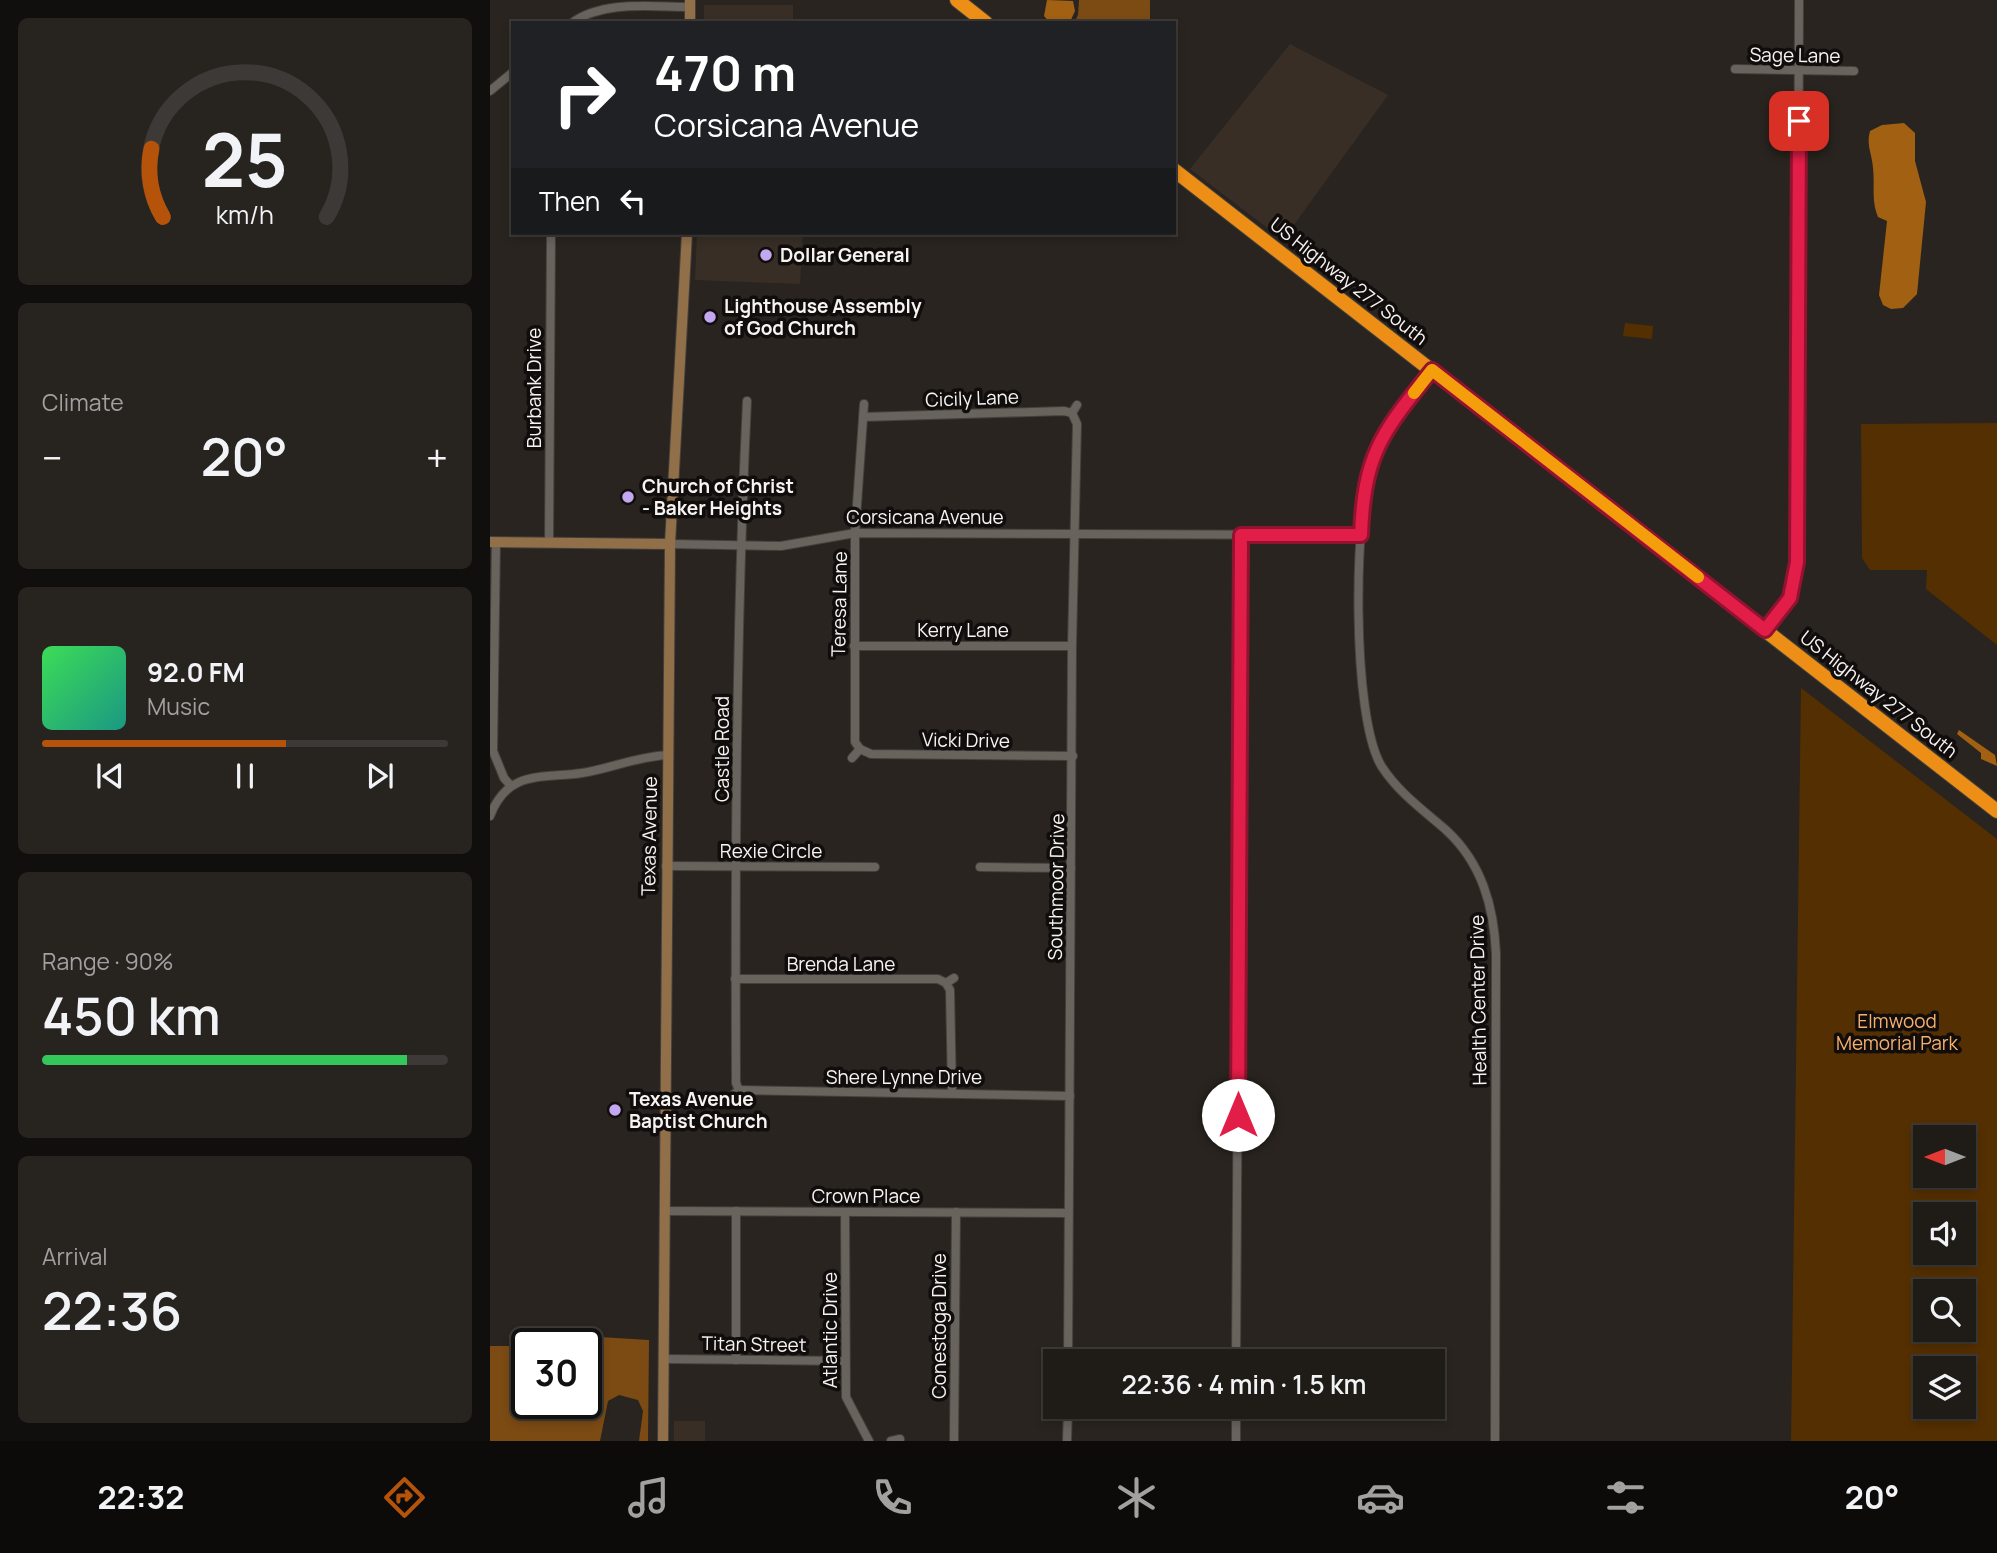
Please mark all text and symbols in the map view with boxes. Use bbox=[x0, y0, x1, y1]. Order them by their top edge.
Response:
text: 470 m bbox=[654, 39, 796, 106]
street label: Sage Lane bbox=[1749, 41, 1841, 69]
icon: right bbox=[539, 49, 630, 140]
pin bbox=[1769, 91, 1829, 151]
icon: arrive bbox=[1780, 102, 1818, 140]
text: Corsicana Avenue bbox=[654, 103, 919, 147]
text: 25 bbox=[202, 110, 288, 210]
icon: left bbox=[614, 182, 652, 220]
text: Then bbox=[539, 183, 600, 219]
text: km/h bbox=[216, 197, 274, 232]
street label: US Highway 277 South bbox=[1265, 211, 1433, 351]
place label: Dollar General bbox=[780, 242, 910, 268]
marker: Dollar General bbox=[758, 247, 774, 263]
place label: Lighthouse Assembly of God Church bbox=[724, 293, 922, 341]
marker: Lighthouse Assembly of God Church bbox=[702, 309, 718, 325]
street label: Burbank Drive bbox=[521, 328, 547, 448]
street label: Cicily Lane bbox=[925, 383, 1019, 413]
text: Climate bbox=[42, 386, 124, 418]
text: 20° bbox=[201, 421, 288, 492]
text: − bbox=[42, 431, 63, 483]
text: + bbox=[426, 431, 448, 483]
place label: Church of Christ - Baker Heights bbox=[642, 473, 794, 521]
marker: Church of Christ - Baker Heights bbox=[620, 489, 636, 505]
street label: Corsicana Avenue bbox=[846, 504, 1004, 530]
street label: Teresa Lane bbox=[825, 551, 853, 657]
street label: Kerry Lane bbox=[917, 617, 1009, 643]
street label: US Highway 277 South bbox=[1795, 624, 1963, 764]
text: 92.0 FM bbox=[147, 654, 245, 690]
text: Music bbox=[147, 690, 210, 722]
street label: Castle Road bbox=[709, 696, 735, 802]
street label: Vicki Drive bbox=[922, 726, 1010, 754]
icon: previous bbox=[91, 757, 129, 795]
icon: pause bbox=[226, 757, 264, 795]
icon: next bbox=[361, 757, 399, 795]
street label: Texas Avenue bbox=[635, 776, 663, 896]
street label: Southmoor Drive bbox=[1042, 813, 1070, 961]
street label: Rexie Circle bbox=[720, 838, 822, 864]
street label: Health Center Drive bbox=[1464, 914, 1492, 1086]
text: Range · 90% bbox=[42, 945, 173, 977]
street label: Brenda Lane bbox=[787, 951, 895, 977]
text: 450 km bbox=[42, 980, 221, 1051]
park label: Elmwood Memorial Park bbox=[1836, 1008, 1959, 1056]
street label: Shere Lynne Drive bbox=[826, 1064, 982, 1090]
position arrow bbox=[1201, 1078, 1275, 1152]
place label: Texas Avenue Baptist Church bbox=[629, 1086, 768, 1134]
marker: Texas Avenue Baptist Church bbox=[607, 1102, 623, 1118]
north arrow bbox=[1913, 1125, 1976, 1188]
map controls bbox=[1913, 1125, 1976, 1419]
street label: Crown Place bbox=[812, 1183, 920, 1209]
button: sound bbox=[1913, 1202, 1976, 1265]
text: Arrival bbox=[42, 1240, 108, 1272]
street label: Conestoga Drive bbox=[926, 1253, 952, 1399]
street label: Atlantic Drive bbox=[817, 1272, 843, 1388]
text: 22:36 bbox=[42, 1275, 182, 1346]
button: search bbox=[1913, 1279, 1976, 1342]
speed limit sign: 30 bbox=[511, 1328, 602, 1419]
street label: Titan Street bbox=[701, 1330, 807, 1358]
button: layers bbox=[1913, 1356, 1976, 1419]
text: 22:36 · 4 min · 1.5 km bbox=[1121, 1366, 1367, 1402]
icon: directions bbox=[380, 1473, 429, 1522]
icon: music bbox=[624, 1473, 673, 1522]
icon: phone bbox=[868, 1473, 917, 1522]
icon: climate bbox=[1112, 1473, 1161, 1522]
icon: car bbox=[1356, 1473, 1405, 1522]
icon: filters bbox=[1601, 1473, 1650, 1522]
text: 22:32 bbox=[98, 1475, 184, 1519]
text: 20° bbox=[1845, 1475, 1899, 1519]

